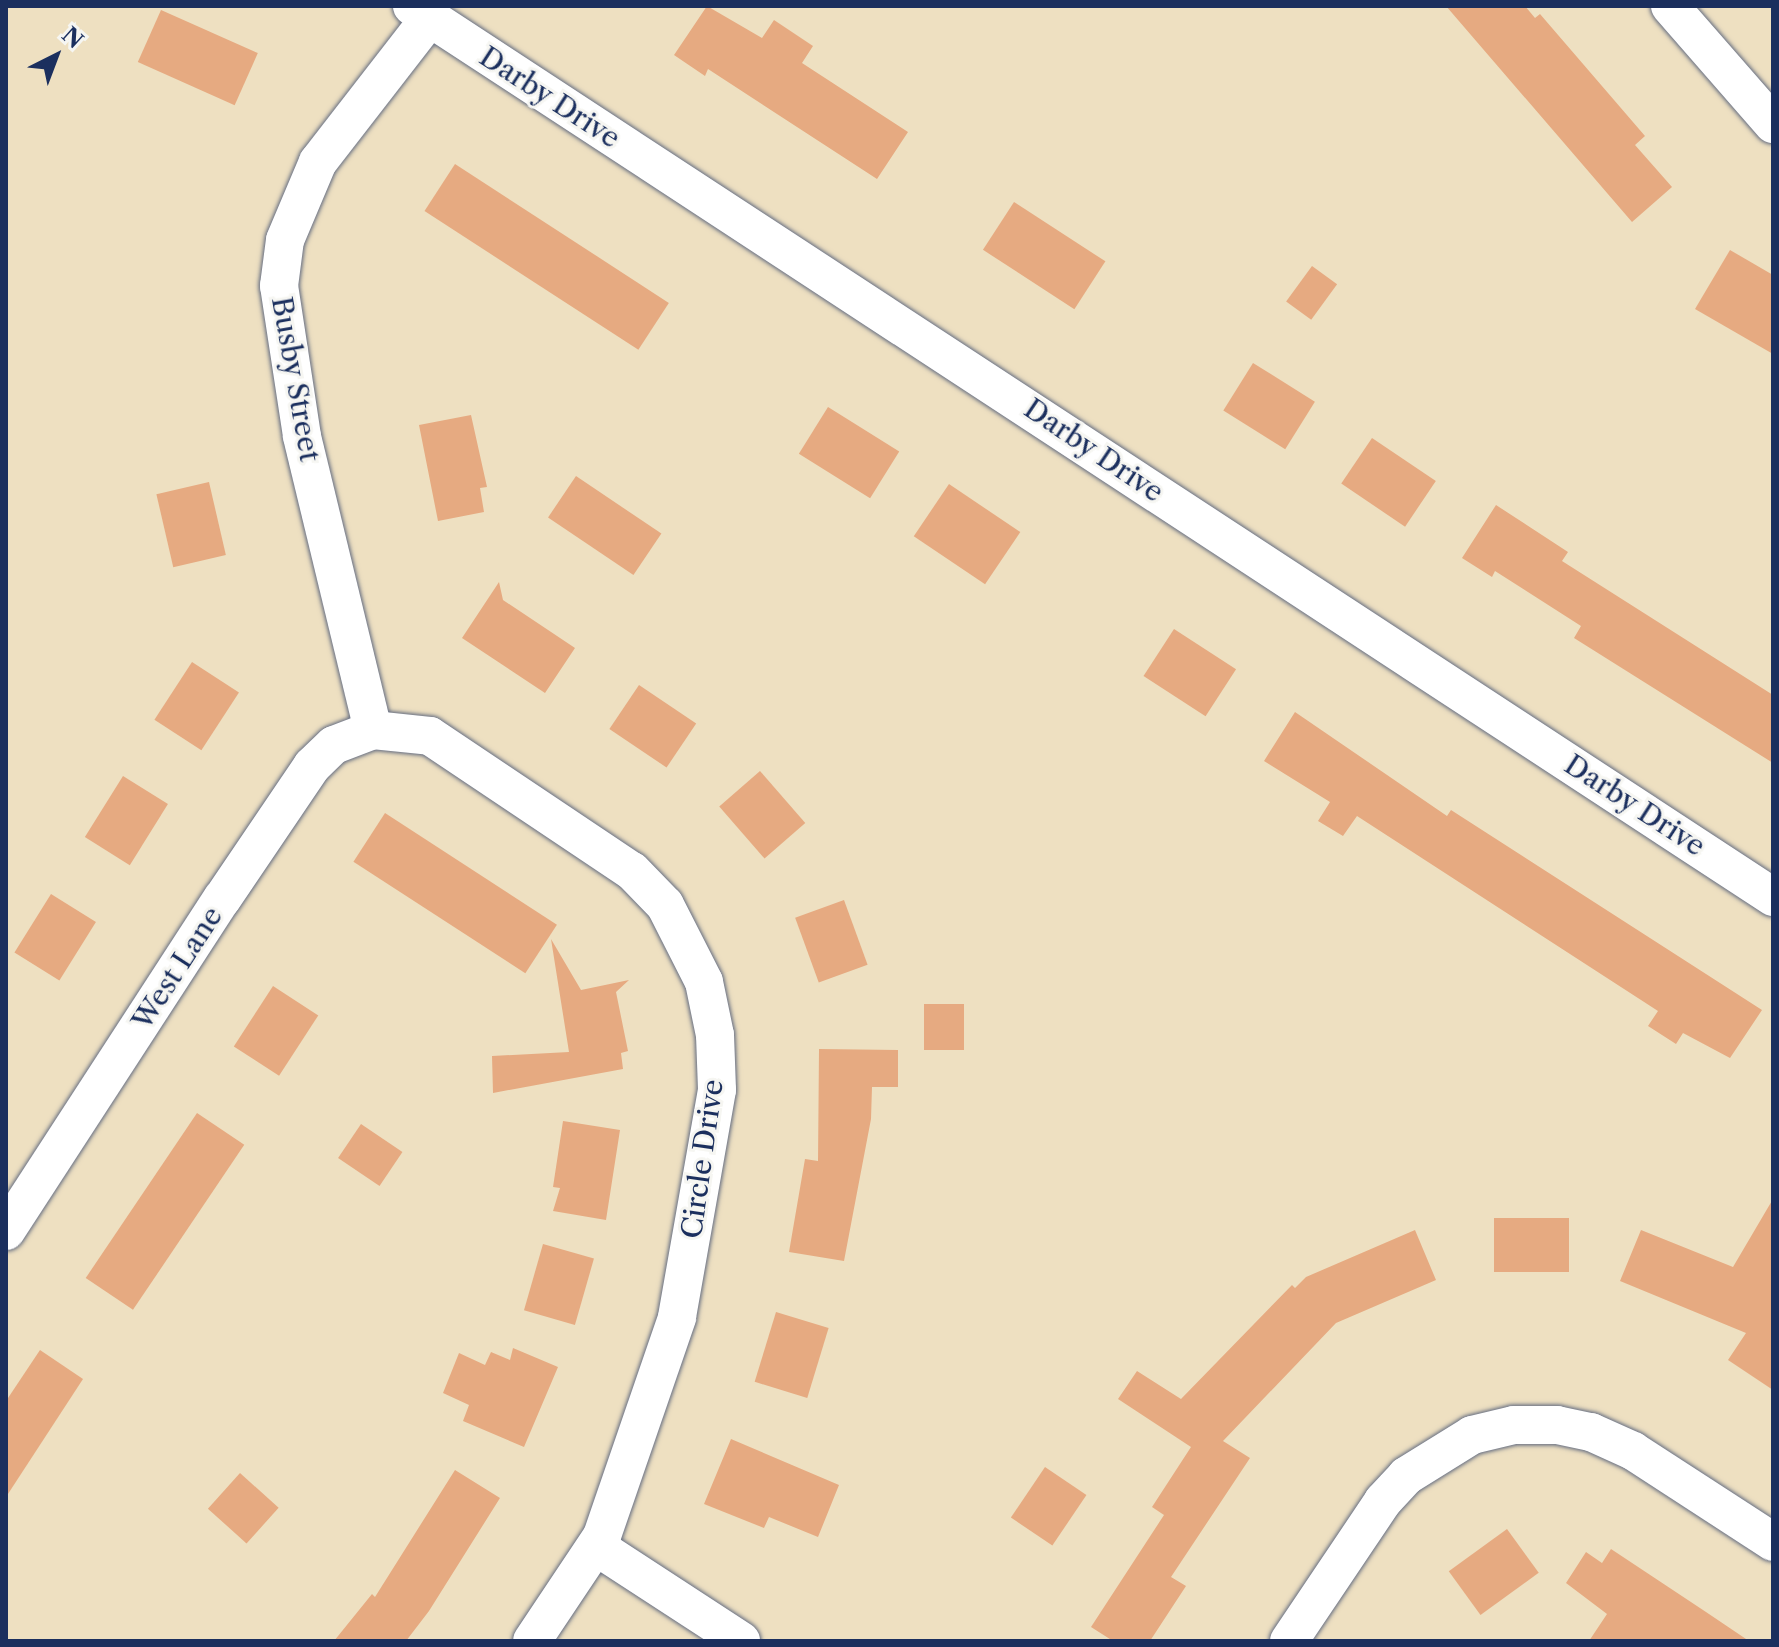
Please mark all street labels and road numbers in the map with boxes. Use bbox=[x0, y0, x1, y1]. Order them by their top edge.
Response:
street label: Darby Drive bbox=[473, 39, 627, 155]
street label: Busby Street bbox=[265, 294, 327, 464]
street label: Darby Drive bbox=[1018, 391, 1170, 509]
street label: Darby Drive bbox=[1558, 747, 1712, 863]
street label: West Lane bbox=[125, 900, 229, 1036]
street label: Circle Drive bbox=[674, 1077, 730, 1241]

